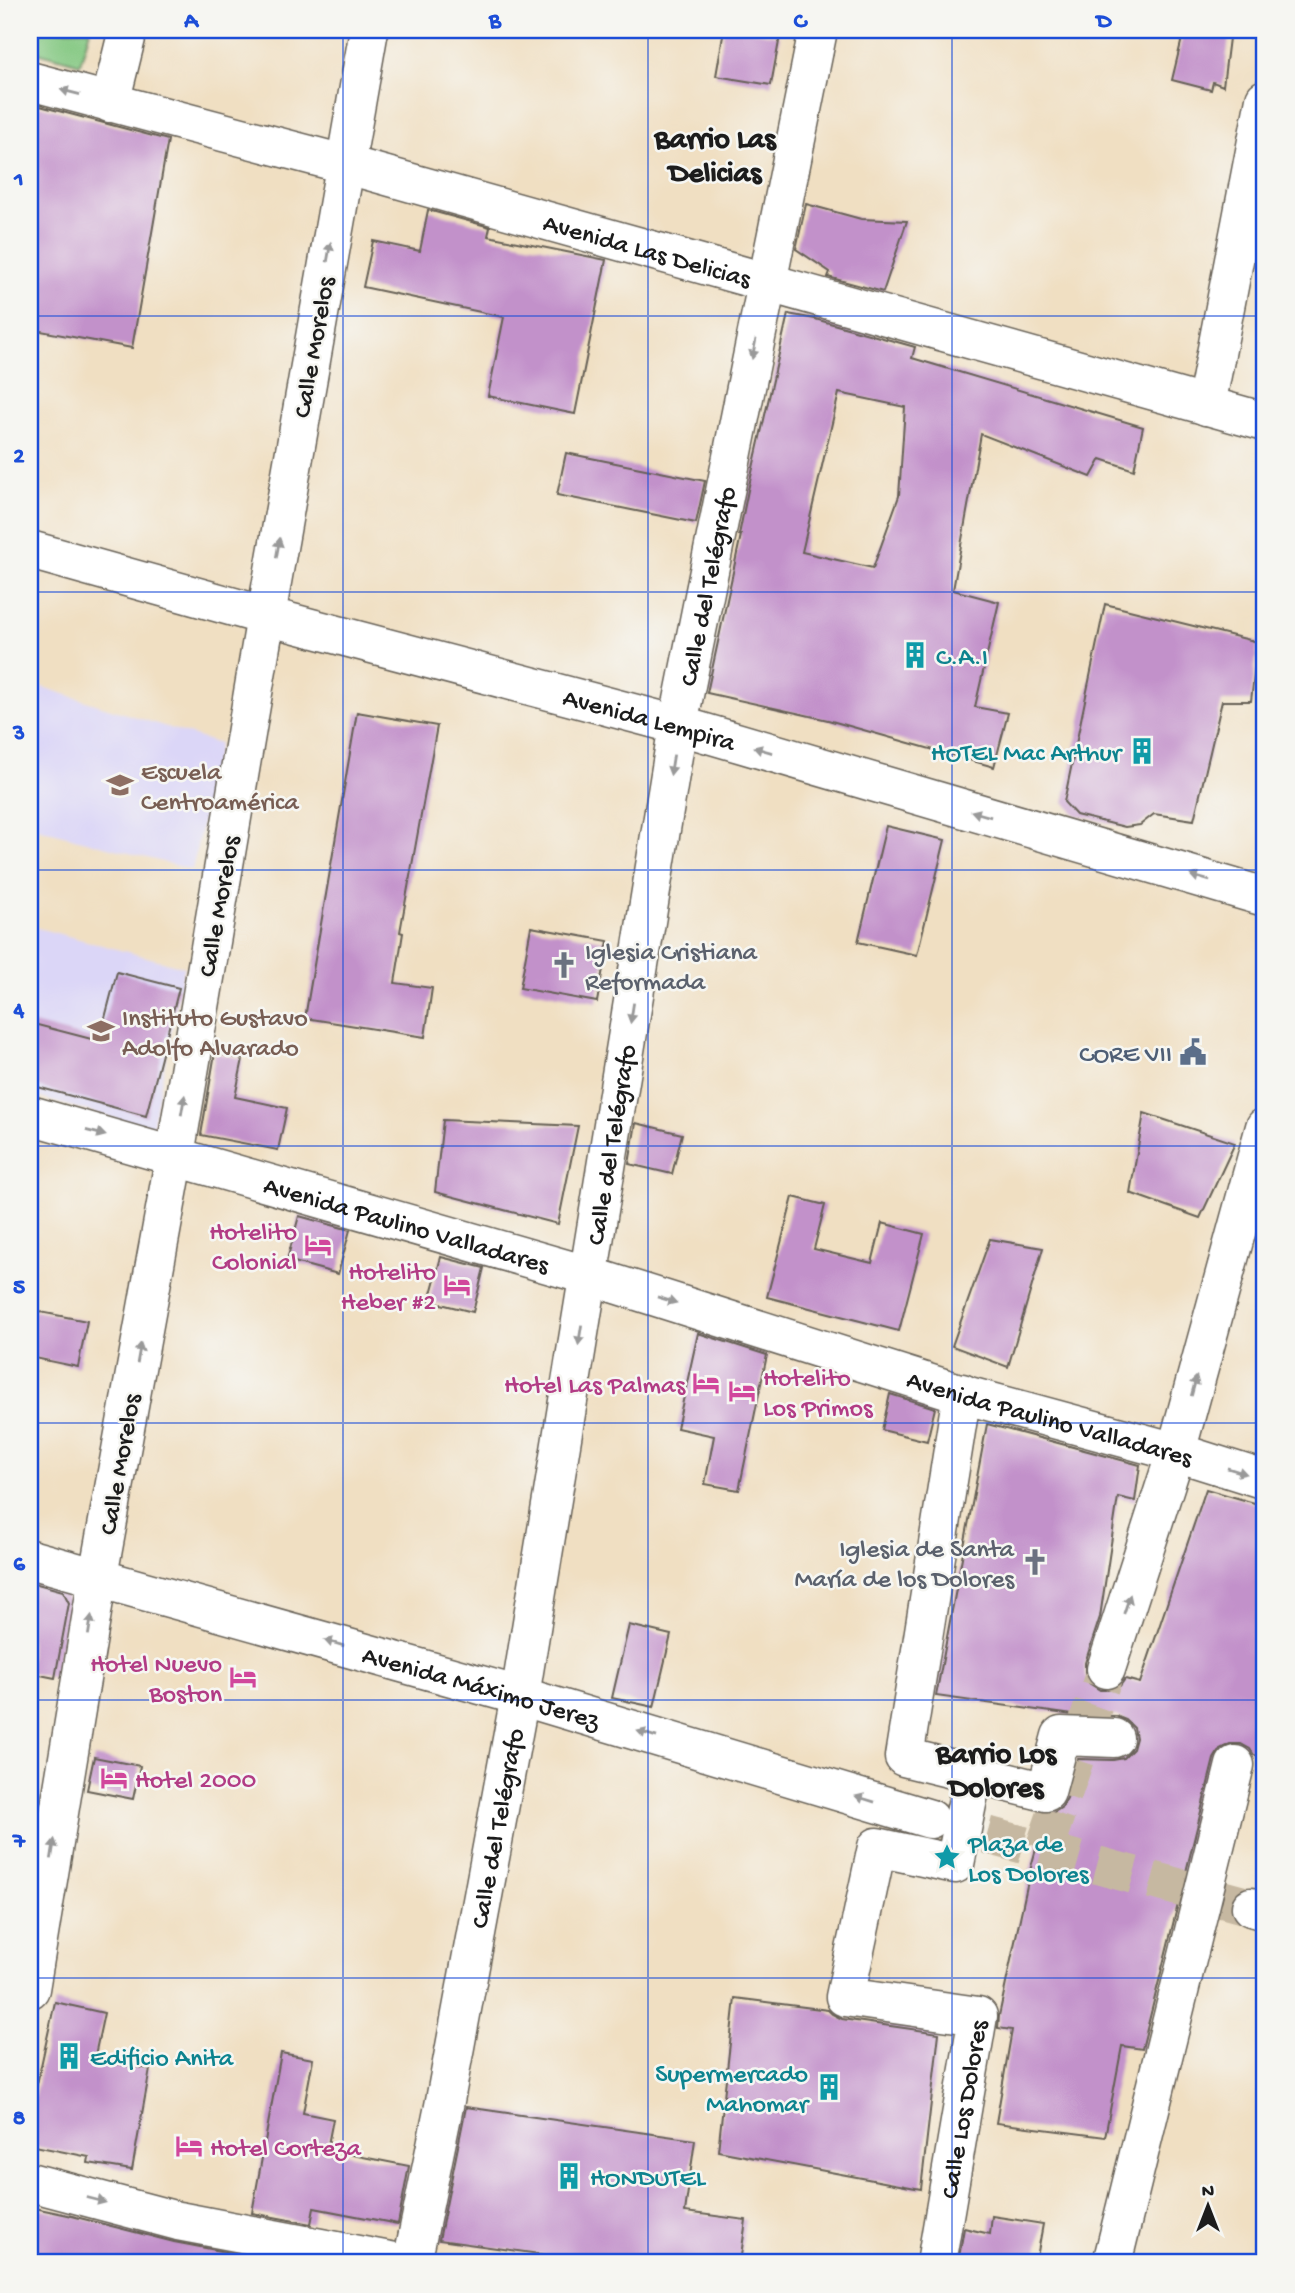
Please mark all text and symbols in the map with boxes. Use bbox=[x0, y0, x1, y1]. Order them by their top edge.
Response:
text: A bbox=[183, 9, 199, 36]
text: B bbox=[488, 9, 502, 36]
text: C bbox=[794, 9, 809, 36]
text: D bbox=[1095, 9, 1113, 36]
one-way arrow bbox=[59, 86, 81, 97]
district label: Barrio Las Delicias bbox=[653, 124, 777, 193]
text: 1 bbox=[13, 167, 24, 194]
street label: Avenida Las Delicias bbox=[539, 210, 755, 298]
one-way arrow bbox=[324, 241, 335, 263]
street label: Calle Morelos bbox=[289, 274, 344, 421]
one-way arrow bbox=[749, 338, 760, 360]
text: 2 bbox=[13, 444, 25, 471]
street label: Calle del Telégrafo bbox=[675, 484, 746, 689]
one-way arrow bbox=[273, 537, 284, 559]
building icon: C.A.I bbox=[900, 640, 930, 670]
place label: C.A.I bbox=[936, 644, 988, 675]
street label: Avenida Lempira bbox=[559, 684, 740, 761]
text: 3 bbox=[12, 721, 25, 748]
building icon: HOTEL Mac Arthur bbox=[1127, 736, 1157, 766]
place label: HOTEL Mac Arthur bbox=[931, 740, 1124, 771]
one-way arrow bbox=[752, 745, 773, 755]
one-way arrow bbox=[666, 754, 677, 776]
place label: Escuela Centroamérica bbox=[141, 759, 300, 820]
school or university icon: Escuela Centroamérica bbox=[105, 770, 135, 800]
one-way arrow bbox=[970, 808, 992, 819]
street label: Calle Morelos bbox=[194, 833, 249, 980]
one-way arrow bbox=[1189, 872, 1210, 882]
place label: Iglesia Cristiana Reformada bbox=[585, 939, 759, 1000]
church icon: Iglesia Cristiana Reformada bbox=[549, 950, 579, 980]
text: 4 bbox=[13, 998, 25, 1025]
one-way arrow bbox=[626, 1002, 637, 1024]
place label: Instituto Gustavo Adolfo Alvarado bbox=[122, 1005, 308, 1066]
school or university icon: Instituto Gustavo Adolfo Alvarado bbox=[86, 1016, 116, 1046]
public building icon: CORE VII bbox=[1178, 1037, 1208, 1067]
place label: CORE VII bbox=[1079, 1041, 1172, 1072]
street label: Calle del Telégrafo bbox=[583, 1043, 646, 1248]
one-way arrow bbox=[178, 1093, 189, 1115]
one-way arrow bbox=[85, 1129, 106, 1139]
street label: Avenida Paulino Valladares bbox=[259, 1172, 553, 1284]
place label: Hotelito Colonial bbox=[209, 1219, 297, 1280]
hotel icon: Hotelito Colonial bbox=[303, 1230, 333, 1260]
place label: Hotelito Heber #2 bbox=[341, 1259, 436, 1320]
hotel icon: Hotelito Heber #2 bbox=[442, 1270, 472, 1300]
text: 5 bbox=[13, 1275, 25, 1302]
one-way arrow bbox=[656, 1296, 677, 1306]
one-way arrow bbox=[574, 1324, 585, 1346]
one-way arrow bbox=[134, 1341, 145, 1363]
place label: Hotelito Los Primos bbox=[763, 1365, 874, 1426]
street label: Avenida Paulino Valladares bbox=[902, 1366, 1197, 1477]
hotel icon: Hotel Las Palmas bbox=[691, 1368, 721, 1398]
place label: Hotel Las Palmas bbox=[504, 1372, 686, 1403]
one-way arrow bbox=[1189, 1375, 1200, 1397]
hotel icon: Hotelito Los Primos bbox=[727, 1376, 757, 1406]
street label: Calle Morelos bbox=[95, 1391, 150, 1538]
one-way arrow bbox=[1226, 1466, 1247, 1476]
place label: Iglesia de Santa María de los Dolores bbox=[794, 1536, 1016, 1597]
church icon: Iglesia de Santa María de los Dolores bbox=[1020, 1547, 1050, 1577]
text: 6 bbox=[13, 1552, 26, 1579]
one-way arrow bbox=[1122, 1593, 1133, 1614]
one-way arrow bbox=[85, 1614, 96, 1636]
one-way arrow bbox=[323, 1637, 345, 1648]
street label: Avenida Máximo Jerez bbox=[358, 1642, 604, 1739]
place label: Hotel Nuevo Boston bbox=[90, 1651, 223, 1712]
hotel icon: Hotel Nuevo Boston bbox=[228, 1662, 258, 1692]
street label: Calle del Telégrafo bbox=[466, 1726, 534, 1931]
one-way arrow bbox=[636, 1728, 657, 1738]
district label: Barrio Los Dolores bbox=[935, 1739, 1058, 1808]
hotel icon: Hotel 2000 bbox=[99, 1763, 129, 1793]
place label: Hotel 2000 bbox=[135, 1767, 257, 1798]
one-way arrow bbox=[854, 1794, 875, 1804]
text: 7 bbox=[12, 1829, 26, 1856]
place label: Plaza de Los Dolores bbox=[967, 1831, 1090, 1892]
one-way arrow bbox=[48, 1838, 59, 1860]
place icon: Plaza de Los Dolores bbox=[932, 1842, 962, 1872]
street label: Calle Los Dolores bbox=[936, 2017, 997, 2201]
building icon: Edificio Anita bbox=[54, 2041, 84, 2071]
place label: Edificio Anita bbox=[90, 2045, 235, 2076]
place label: Supermercado Mahomar bbox=[655, 2061, 811, 2122]
building icon: Supermercado Mahomar bbox=[814, 2072, 844, 2102]
text: 8 bbox=[13, 2106, 26, 2133]
hotel icon: Hotel Corteza bbox=[174, 2131, 204, 2161]
place label: Hotel Corteza bbox=[210, 2135, 363, 2166]
building icon: HONDUTEL bbox=[554, 2161, 584, 2191]
place label: HONDUTEL bbox=[590, 2165, 707, 2196]
north arrow bbox=[1172, 2170, 1242, 2240]
text: N bbox=[1202, 2181, 1214, 2204]
one-way arrow bbox=[85, 2195, 107, 2206]

